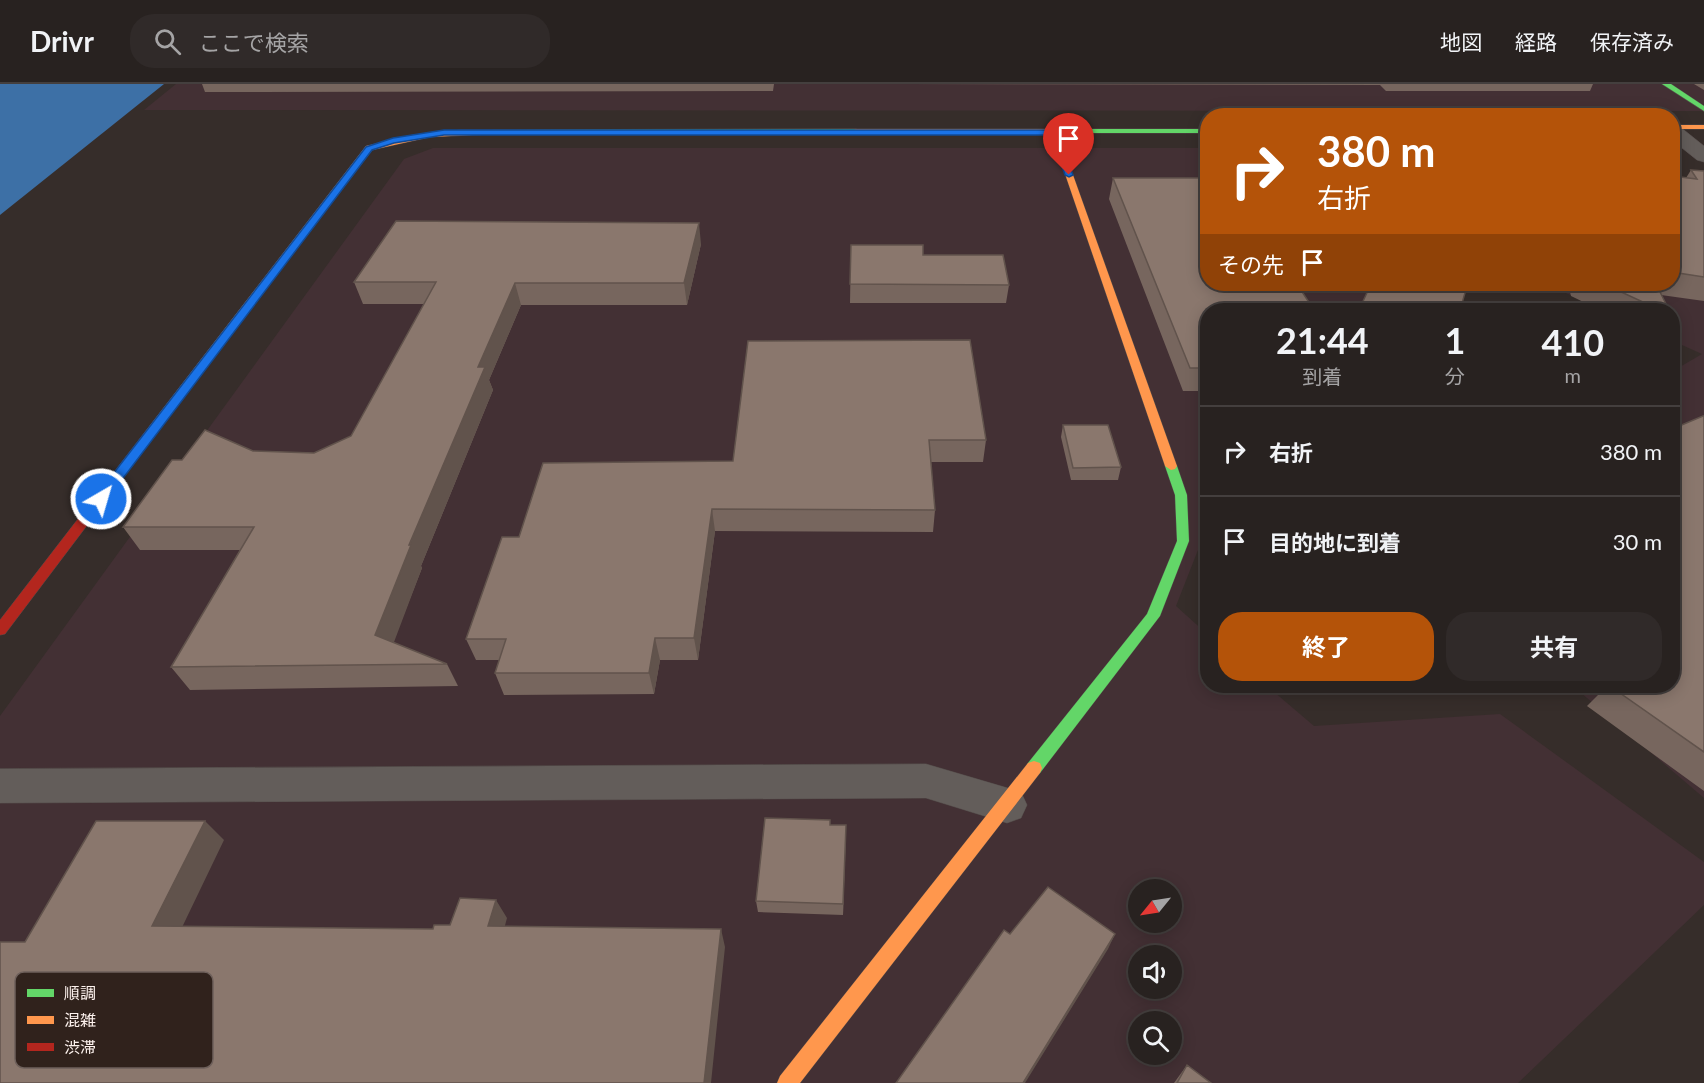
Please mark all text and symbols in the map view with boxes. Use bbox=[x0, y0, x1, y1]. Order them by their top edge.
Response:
search box bbox=[130, 14, 550, 68]
text: Drivr bbox=[30, 24, 94, 58]
icon: search bbox=[151, 25, 184, 58]
text: ここで検索 bbox=[199, 29, 309, 56]
text: 地図 bbox=[1440, 29, 1482, 54]
text: 経路 bbox=[1515, 29, 1557, 54]
text: 保存済み bbox=[1590, 29, 1674, 54]
pin bbox=[1043, 113, 1094, 175]
icon: arrive bbox=[1052, 122, 1085, 155]
text: 380 m bbox=[1317, 126, 1435, 176]
icon: right bbox=[1218, 132, 1296, 210]
text: 右折 bbox=[1317, 181, 1371, 214]
icon: arrive bbox=[1296, 246, 1329, 279]
text: その先 bbox=[1218, 251, 1284, 278]
text: 21:44 bbox=[1276, 318, 1369, 362]
text: 1 bbox=[1445, 318, 1466, 362]
text: 410 bbox=[1541, 320, 1604, 364]
text: m bbox=[1565, 363, 1581, 387]
text: 到着 bbox=[1302, 364, 1342, 388]
text: 分 bbox=[1445, 364, 1465, 388]
icon: right bbox=[1218, 435, 1251, 468]
text: 380 m bbox=[1600, 438, 1662, 465]
text: 右折 bbox=[1269, 439, 1313, 466]
position arrow bbox=[69, 467, 133, 531]
icon: arrive bbox=[1218, 525, 1251, 558]
text: 30 m bbox=[1613, 528, 1662, 555]
text: 目的地に到着 bbox=[1269, 529, 1401, 556]
button: 終了 bbox=[1218, 612, 1434, 681]
button: 共有 bbox=[1446, 612, 1662, 681]
north arrow bbox=[1128, 879, 1182, 933]
map controls bbox=[1128, 879, 1182, 1065]
button: sound bbox=[1128, 945, 1182, 999]
legend bbox=[15, 972, 213, 1068]
text: 順調 bbox=[64, 983, 96, 1002]
text: 混雑 bbox=[64, 1010, 96, 1029]
button: search bbox=[1128, 1011, 1182, 1065]
text: 渋滞 bbox=[64, 1037, 96, 1056]

